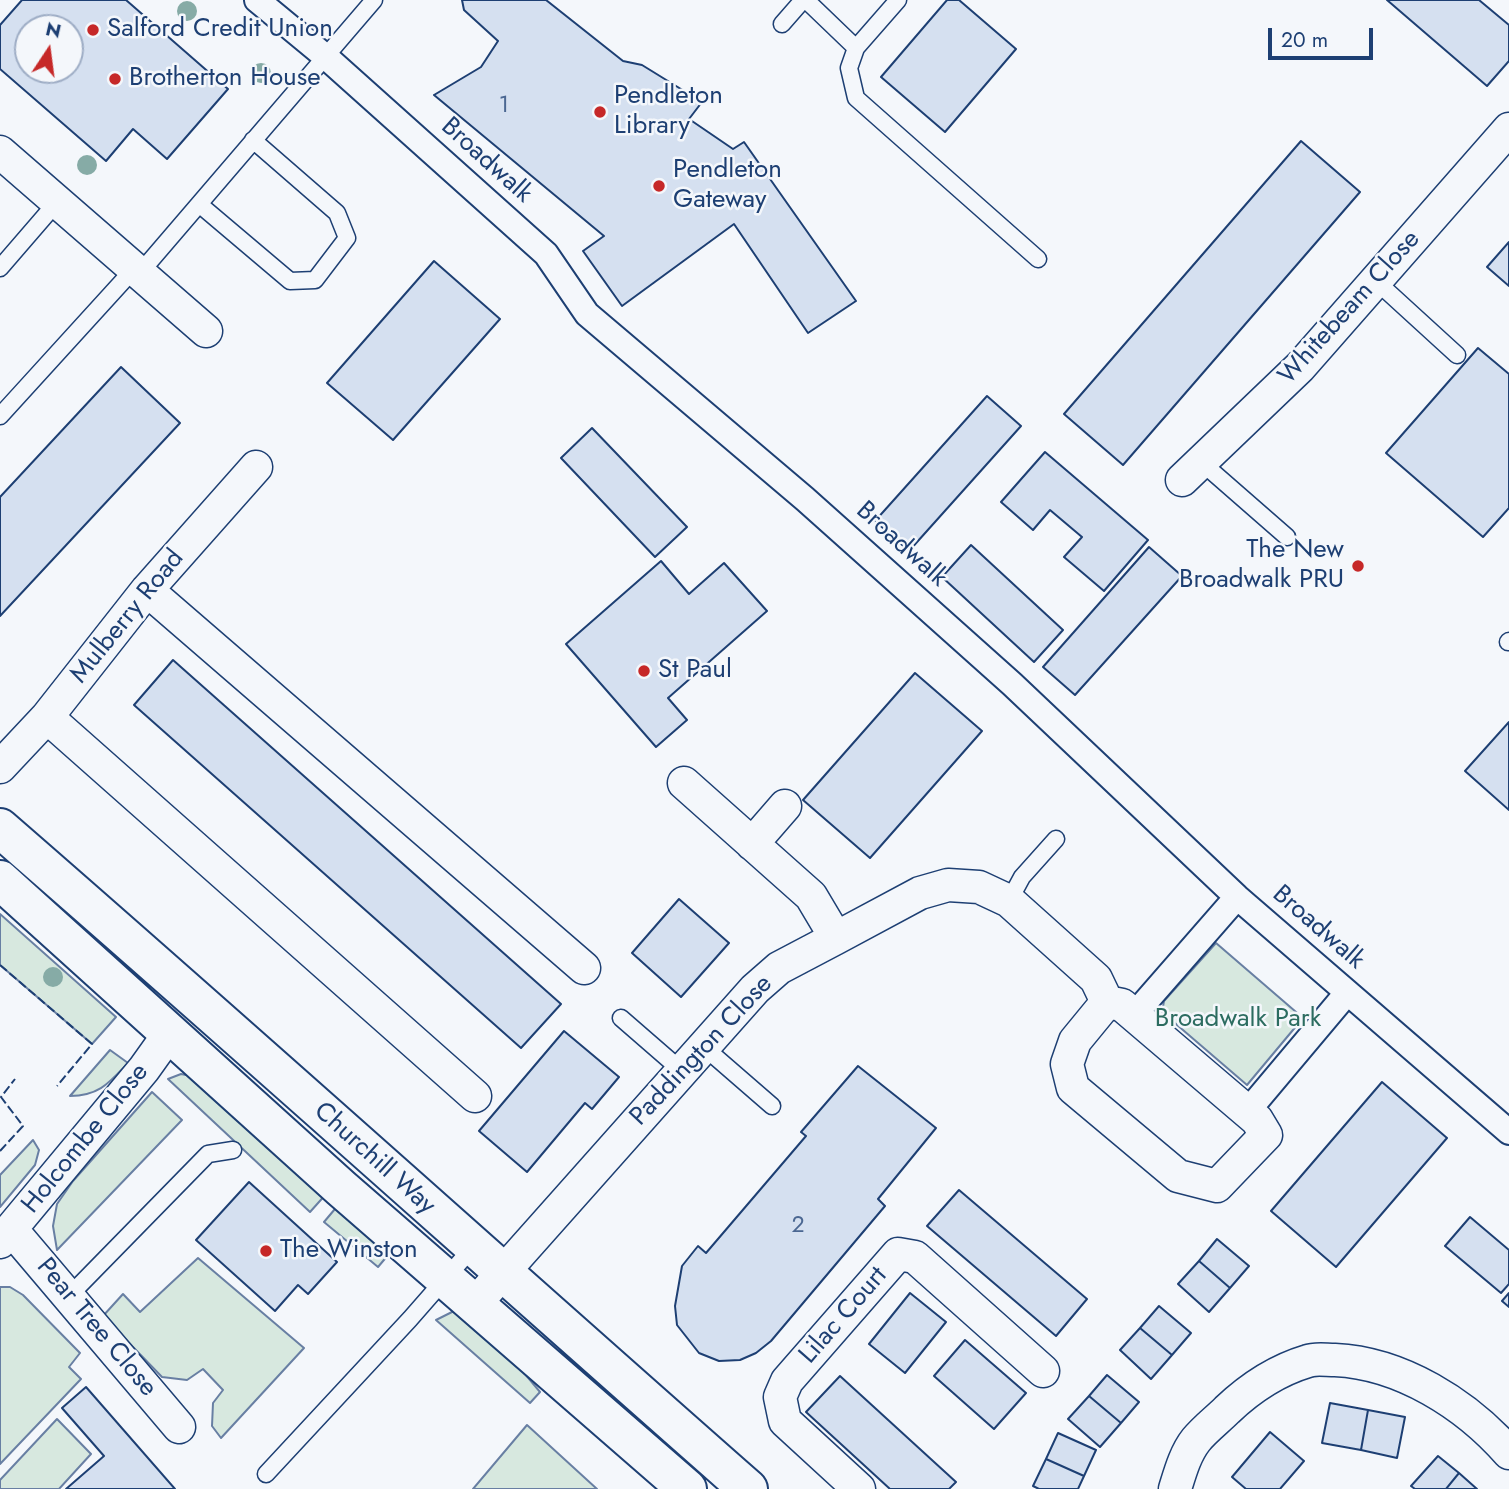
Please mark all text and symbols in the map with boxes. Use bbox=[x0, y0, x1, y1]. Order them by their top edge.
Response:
north arrow bbox=[14, 14, 84, 84]
place label: Salford Credit Union bbox=[107, 14, 333, 46]
scale bar bbox=[1271, 14, 1376, 58]
text: N bbox=[43, 15, 64, 45]
marker: Salford Credit Union bbox=[85, 22, 101, 38]
text: 20 m bbox=[1281, 25, 1328, 55]
place label: Brotherton House bbox=[129, 63, 321, 95]
marker: Brotherton House bbox=[107, 71, 123, 87]
place label: Pendleton Library bbox=[614, 81, 723, 142]
house number: 1 bbox=[499, 92, 509, 120]
marker: Pendleton Library bbox=[592, 104, 608, 120]
street label: Broadwalk bbox=[434, 112, 538, 210]
place label: Pendleton Gateway bbox=[673, 155, 782, 216]
marker: Pendleton Gateway bbox=[651, 178, 667, 194]
street label: Whitebeam Close bbox=[1273, 225, 1427, 391]
street label: Broadwalk bbox=[849, 496, 953, 594]
place label: The New Broadwalk PRU bbox=[1179, 535, 1344, 596]
street label: Mulberry Road bbox=[65, 544, 191, 690]
marker: The New Broadwalk PRU bbox=[1350, 558, 1366, 574]
place label: St Paul bbox=[658, 655, 732, 687]
marker: St Paul bbox=[636, 663, 652, 679]
street label: Broadwalk bbox=[1265, 879, 1371, 977]
street label: Paddington Close bbox=[624, 969, 780, 1133]
park label: Broadwalk Park bbox=[1155, 1004, 1321, 1036]
street label: Holcombe Close bbox=[16, 1058, 156, 1220]
street label: Churchill Way bbox=[307, 1096, 441, 1222]
house number: 2 bbox=[791, 1212, 805, 1240]
place label: The Winston bbox=[280, 1235, 418, 1267]
marker: The Winston bbox=[258, 1243, 274, 1259]
street label: Pear Tree Close bbox=[29, 1252, 163, 1404]
street label: Lilac Court bbox=[794, 1261, 894, 1371]

